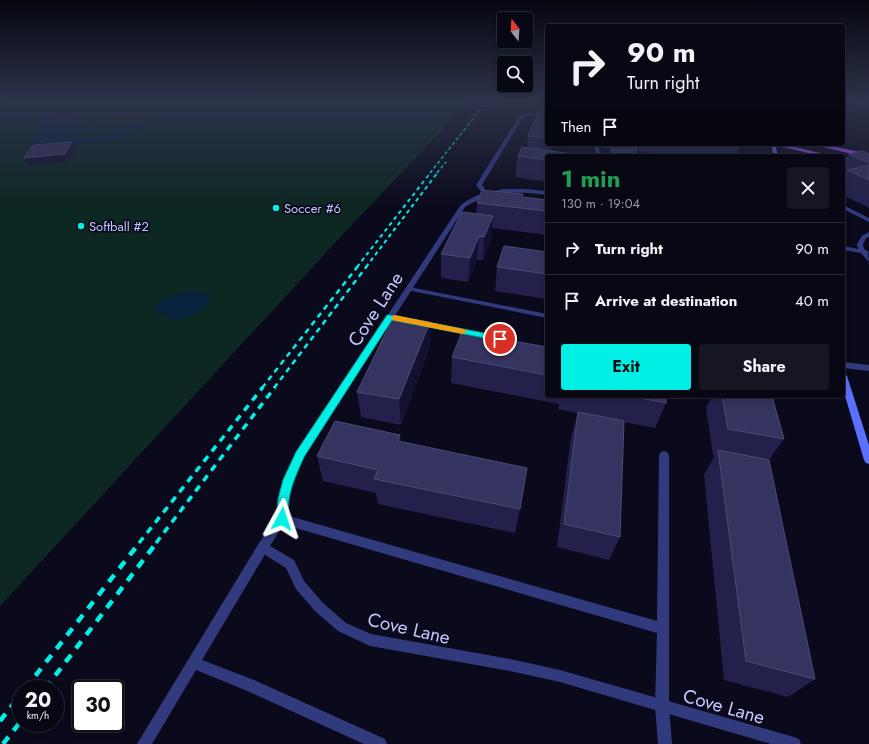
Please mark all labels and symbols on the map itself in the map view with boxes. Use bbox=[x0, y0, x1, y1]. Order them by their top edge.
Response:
north arrow bbox=[497, 12, 533, 48]
place label: Soccer #6 bbox=[284, 199, 341, 218]
marker: Soccer #6 bbox=[271, 203, 281, 213]
place label: Softball #2 bbox=[89, 217, 149, 236]
marker: Softball #2 bbox=[76, 221, 86, 231]
street label: Cove Lane bbox=[341, 266, 410, 352]
pin bbox=[483, 322, 517, 356]
position arrow bbox=[261, 498, 303, 540]
street label: Cove Lane bbox=[365, 606, 453, 651]
speed limit sign: 30 bbox=[72, 680, 124, 732]
street label: Cove Lane bbox=[680, 682, 768, 731]

